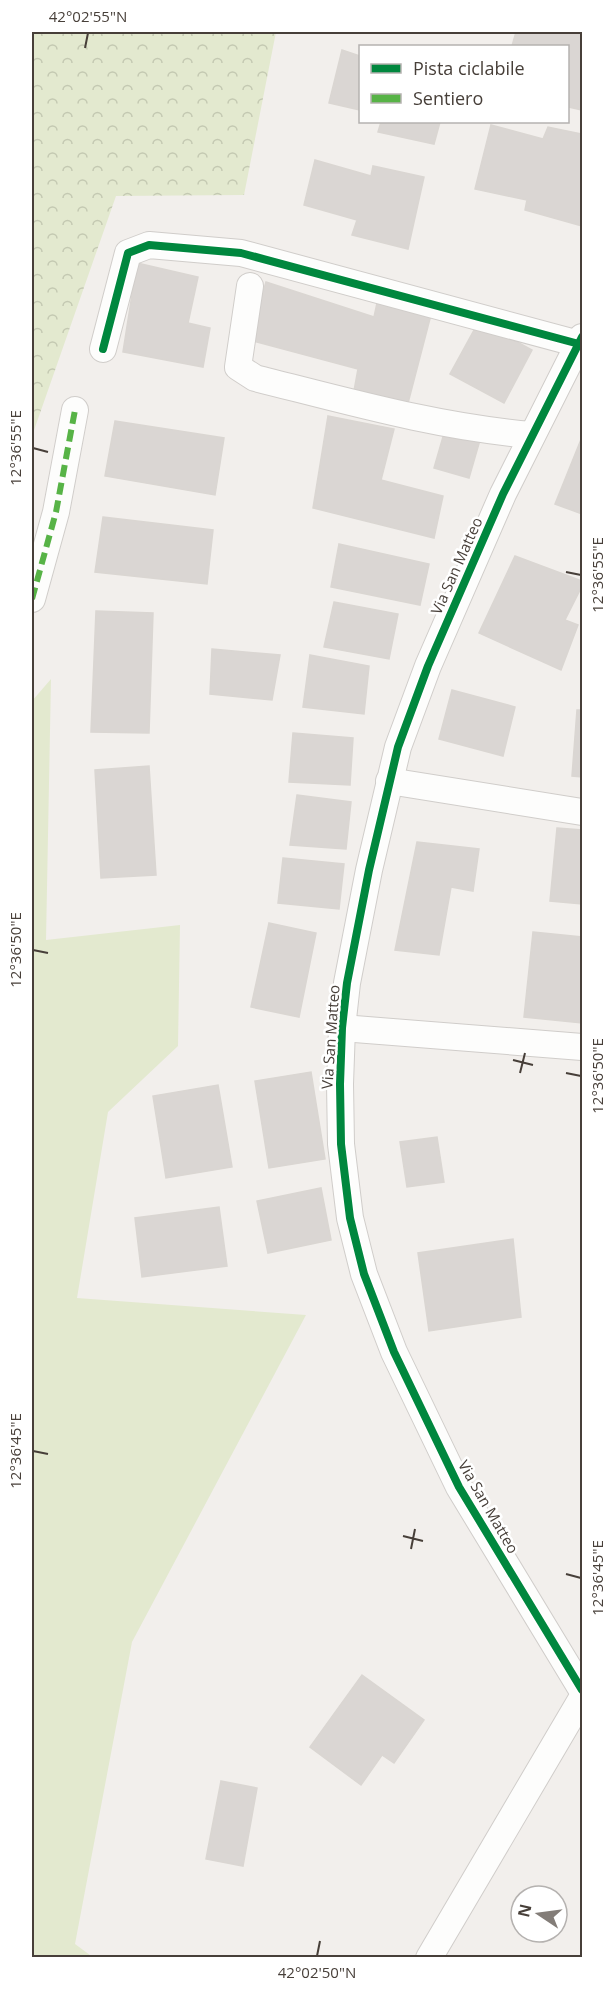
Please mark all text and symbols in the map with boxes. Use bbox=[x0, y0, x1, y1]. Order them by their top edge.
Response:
text: 42°02'55"N bbox=[49, 6, 127, 26]
legend bbox=[359, 45, 569, 123]
text: Pista ciclabile bbox=[413, 56, 525, 80]
text: Sentiero bbox=[413, 86, 483, 110]
text: 12°36'55"E bbox=[5, 410, 25, 486]
street label: Via San Matteo bbox=[426, 514, 486, 617]
text: 12°36'55"E bbox=[587, 537, 607, 613]
text: 12°36'50"E bbox=[5, 912, 25, 988]
street label: Via San Matteo bbox=[316, 984, 344, 1090]
text: 12°36'50"E bbox=[587, 1038, 607, 1114]
text: 12°36'45"E bbox=[5, 1413, 25, 1489]
street label: Via San Matteo bbox=[454, 1456, 524, 1557]
text: 12°36'45"E bbox=[587, 1540, 607, 1616]
north arrow bbox=[509, 1884, 569, 1944]
text: N bbox=[512, 1902, 537, 1919]
text: 42°02'50"N bbox=[278, 1962, 356, 1982]

